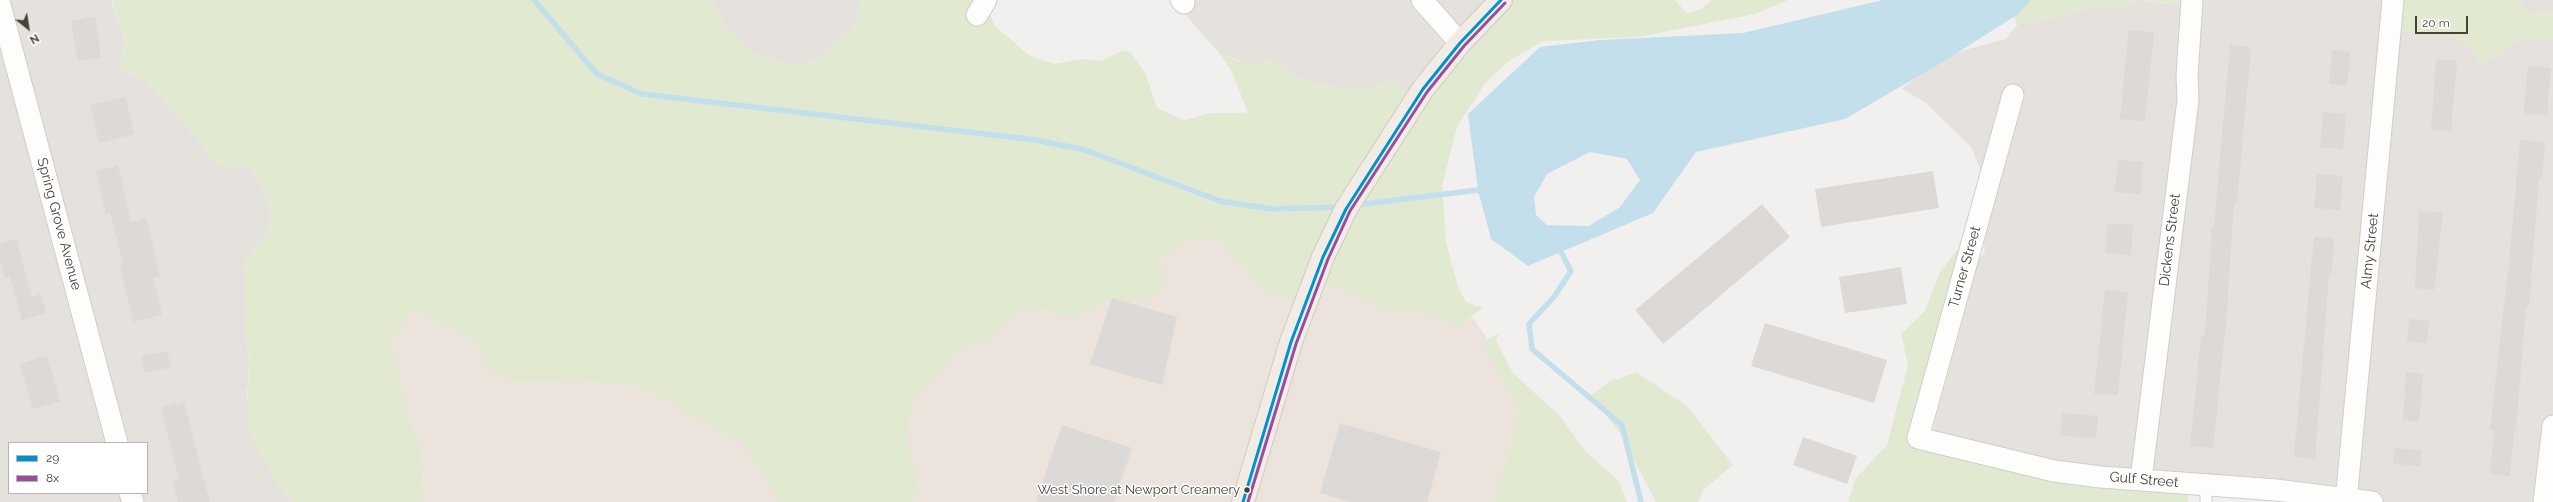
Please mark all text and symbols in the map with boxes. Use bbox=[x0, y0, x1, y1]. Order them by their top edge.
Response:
north arrow bbox=[8, 8, 48, 48]
scale bar bbox=[2417, 8, 2470, 34]
text: 20 m bbox=[2422, 16, 2450, 30]
text: N bbox=[27, 31, 41, 47]
street label: Spring Grove Avenue bbox=[33, 156, 85, 292]
street label: Dickens Street bbox=[2156, 193, 2184, 287]
street label: Almy Street bbox=[2358, 212, 2382, 290]
street label: Turner Street bbox=[1945, 224, 1985, 310]
legend bbox=[8, 442, 148, 494]
text: 29 bbox=[46, 451, 59, 465]
street label: Gulf Street bbox=[2109, 469, 2179, 491]
text: 8x bbox=[46, 471, 59, 485]
place label: West Shore at Newport Creamery bbox=[1037, 482, 1240, 498]
marker: West Shore at Newport Creamery bbox=[1242, 485, 1252, 495]

